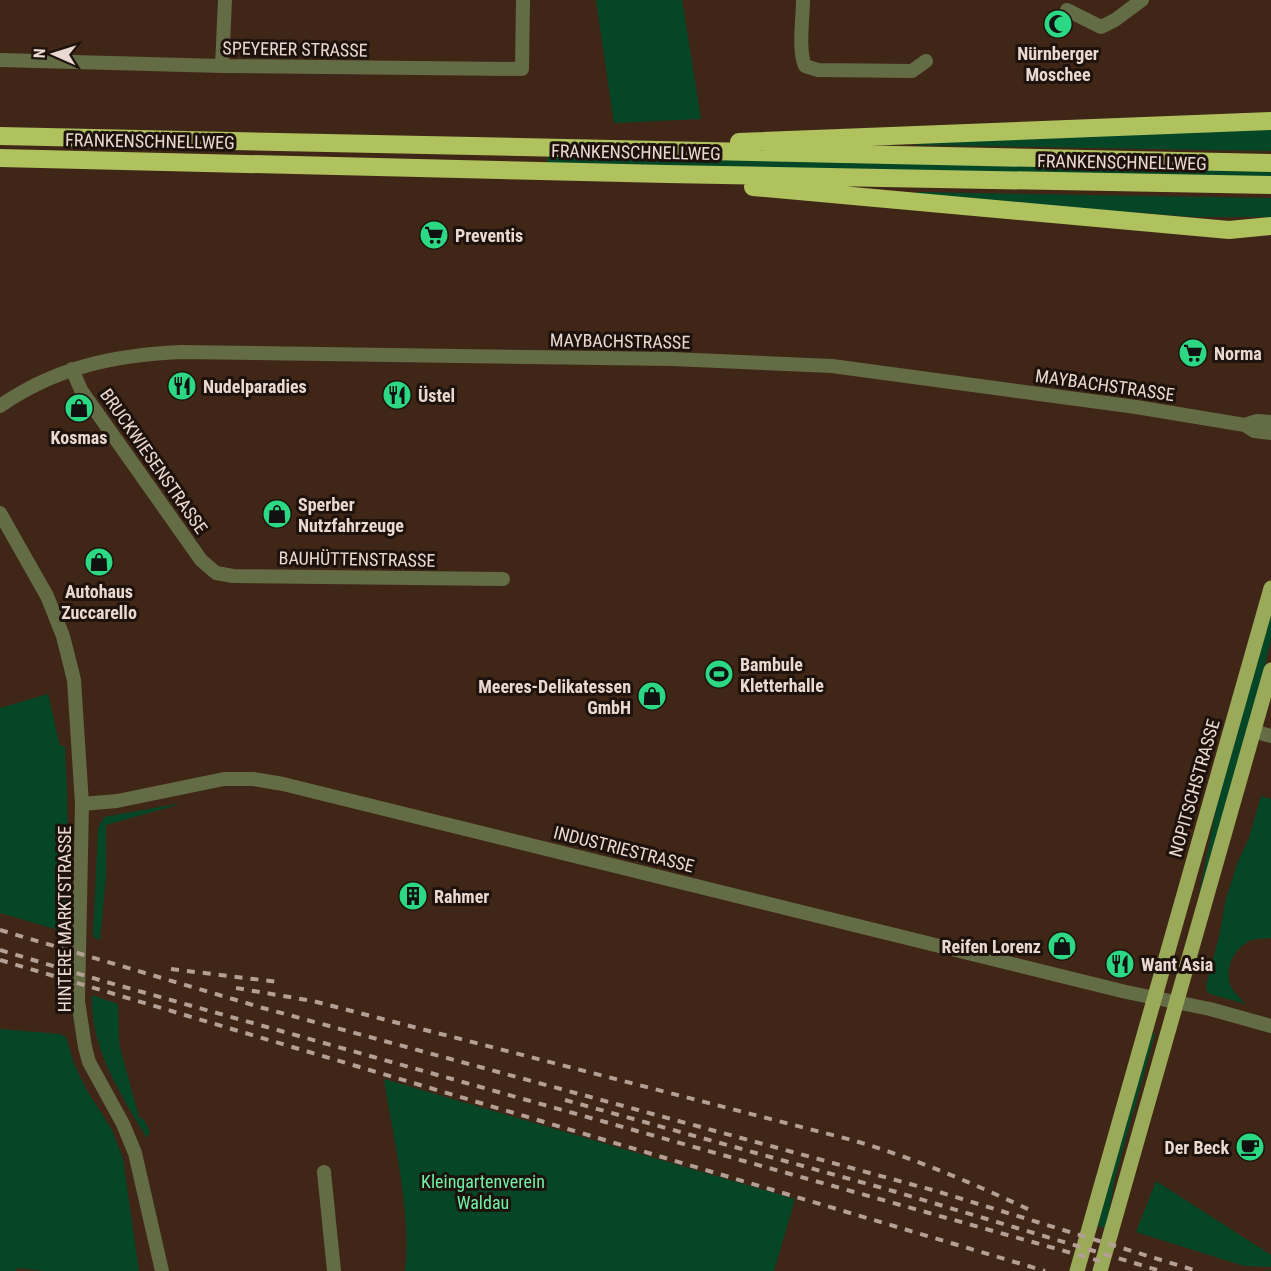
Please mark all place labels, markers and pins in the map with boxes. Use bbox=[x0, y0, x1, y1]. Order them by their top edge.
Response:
mosque icon: Nürnberger Moschee bbox=[1042, 8, 1074, 40]
place label: Nürnberger Moschee bbox=[1017, 43, 1099, 85]
supermarket icon: Preventis bbox=[418, 219, 450, 251]
place label: Preventis bbox=[455, 225, 523, 246]
supermarket icon: Norma bbox=[1177, 337, 1209, 369]
place label: Norma bbox=[1214, 343, 1262, 364]
restaurant icon: Nudelparadies bbox=[166, 370, 198, 402]
place label: Nudelparadies bbox=[203, 376, 307, 397]
restaurant icon: Üstel bbox=[381, 379, 413, 411]
place label: Üstel bbox=[418, 385, 455, 406]
shop icon: Kosmas bbox=[63, 392, 95, 424]
place label: Kosmas bbox=[51, 427, 107, 448]
place label: Sperber Nutzfahrzeuge bbox=[298, 494, 404, 536]
shop icon: Sperber Nutzfahrzeuge bbox=[261, 498, 293, 530]
shop icon: Autohaus Zuccarello bbox=[83, 546, 115, 578]
place label: Autohaus Zuccarello bbox=[61, 581, 137, 623]
place label: Bambule Kletterhalle bbox=[740, 654, 824, 696]
sports icon: Bambule Kletterhalle bbox=[703, 658, 735, 690]
place label: Meeres-Delikatessen GmbH bbox=[478, 676, 631, 718]
shop icon: Meeres-Delikatessen GmbH bbox=[636, 680, 668, 712]
building icon: Rahmer bbox=[397, 880, 429, 912]
place label: Rahmer bbox=[434, 886, 489, 907]
shop icon: Reifen Lorenz bbox=[1046, 930, 1078, 962]
place label: Reifen Lorenz bbox=[942, 936, 1041, 957]
restaurant icon: Want Asia bbox=[1104, 948, 1136, 980]
place label: Want Asia bbox=[1141, 954, 1213, 975]
cafe icon: Der Beck bbox=[1234, 1131, 1266, 1163]
place label: Der Beck bbox=[1165, 1137, 1229, 1158]

